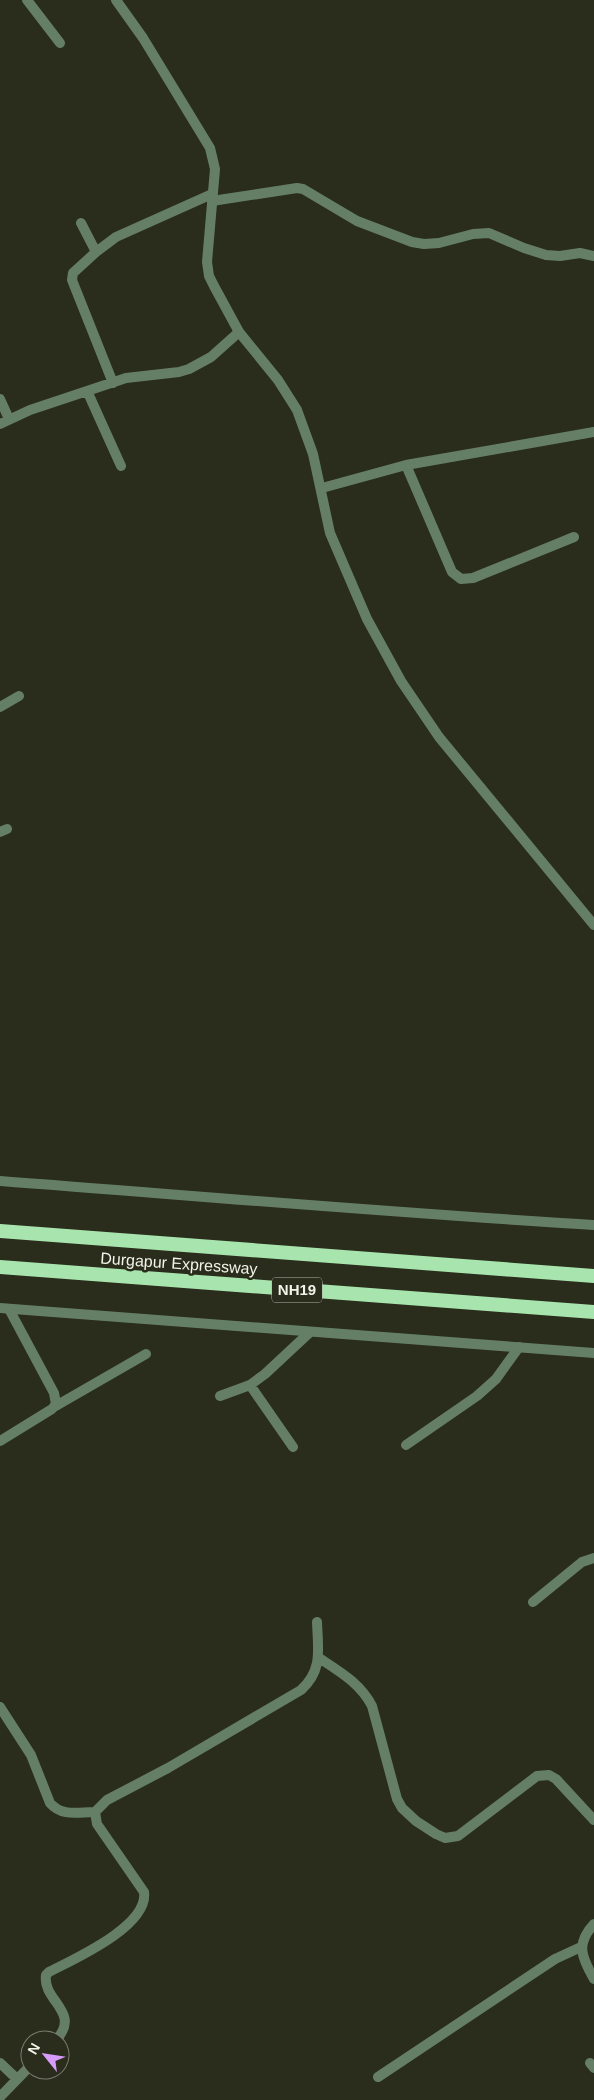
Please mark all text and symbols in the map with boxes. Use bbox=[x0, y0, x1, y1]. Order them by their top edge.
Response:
street label: Durgapur Expressway bbox=[100, 1250, 258, 1277]
road number: NH19 bbox=[272, 1278, 322, 1302]
north arrow bbox=[20, 2030, 70, 2080]
text: N bbox=[24, 2040, 43, 2057]

